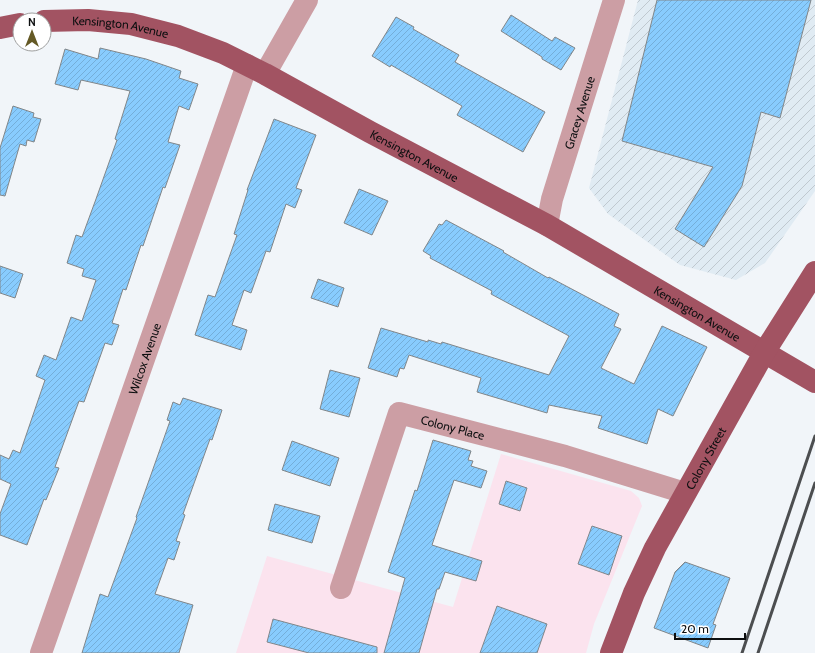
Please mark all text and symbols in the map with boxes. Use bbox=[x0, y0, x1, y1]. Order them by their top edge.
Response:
north arrow bbox=[12, 12, 52, 52]
street label: Kensington Avenue bbox=[72, 12, 170, 41]
text: N bbox=[28, 15, 36, 29]
street label: Gracey Avenue bbox=[560, 74, 597, 151]
street label: Kensington Avenue bbox=[368, 126, 461, 185]
street label: Kensington Avenue bbox=[652, 282, 743, 344]
street label: Wilcox Avenue bbox=[125, 321, 164, 396]
street label: Colony Place bbox=[419, 411, 486, 442]
street label: Colony Street bbox=[682, 424, 729, 492]
scale bar bbox=[675, 615, 745, 641]
text: 20 m bbox=[681, 621, 709, 636]

